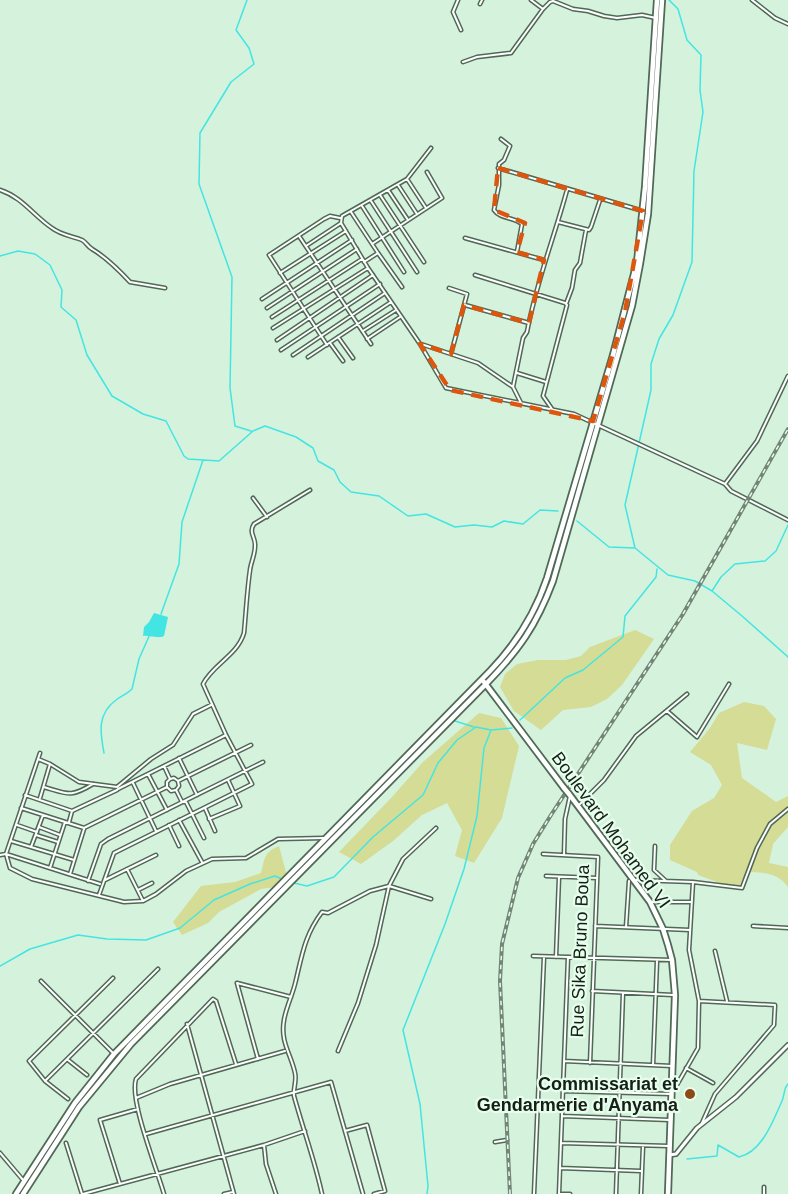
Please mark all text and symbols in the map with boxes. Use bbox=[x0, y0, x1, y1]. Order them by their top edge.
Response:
street label: Boulevard Mohamed VI bbox=[548, 748, 674, 912]
street label: Rue Sika Bruno Boua bbox=[567, 863, 593, 1038]
place label: Commissariat et Gendarmerie d'Anyama bbox=[477, 1074, 679, 1115]
marker: Commissariat et Gendarmerie d'Anyama bbox=[683, 1087, 697, 1101]

